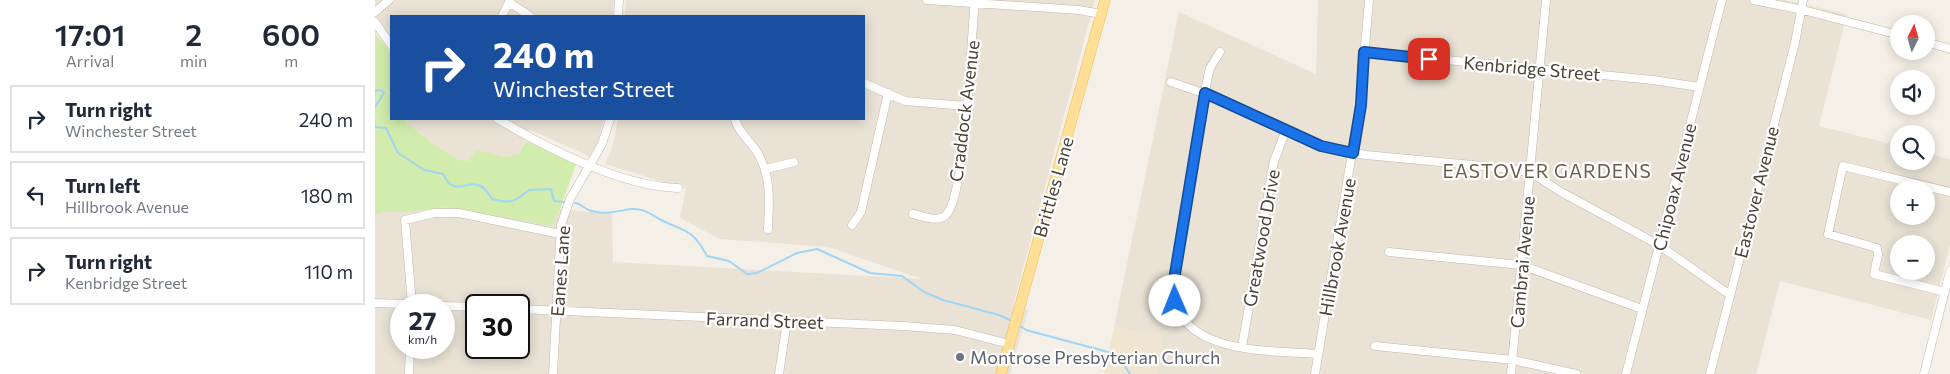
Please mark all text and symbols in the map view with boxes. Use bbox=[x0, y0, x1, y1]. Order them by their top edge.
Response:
text: 17:01 bbox=[55, 15, 125, 52]
text: 2 bbox=[185, 15, 202, 52]
text: 600 bbox=[262, 15, 320, 52]
north arrow bbox=[1890, 15, 1935, 60]
map controls bbox=[1890, 15, 1935, 280]
text: 240 m bbox=[493, 32, 594, 75]
icon: right bbox=[410, 35, 475, 100]
pin bbox=[1408, 38, 1450, 80]
street label: Craddock Avenue bbox=[944, 39, 984, 183]
icon: arrive bbox=[1415, 45, 1443, 73]
text: Arrival bbox=[66, 51, 114, 70]
text: min bbox=[180, 51, 207, 70]
text: m bbox=[284, 51, 298, 70]
street label: Kenbridge Street bbox=[1463, 51, 1601, 85]
button: sound bbox=[1890, 70, 1935, 115]
text: Winchester Street bbox=[493, 75, 674, 102]
text: Turn right bbox=[65, 98, 152, 121]
icon: right bbox=[22, 105, 50, 133]
text: 240 m bbox=[299, 108, 353, 131]
text: Winchester Street bbox=[65, 121, 197, 140]
street label: Chipoax Avenue bbox=[1647, 121, 1701, 253]
street label: Eastover Avenue bbox=[1729, 124, 1783, 260]
button: search bbox=[1890, 125, 1935, 170]
street label: Brittles Lane bbox=[1028, 134, 1078, 240]
district label: EASTOVER GARDENS bbox=[1442, 159, 1652, 182]
street label: Greatwood Drive bbox=[1238, 167, 1284, 309]
text: Turn left bbox=[65, 174, 140, 197]
street label: Hillbrook Avenue bbox=[1314, 176, 1360, 318]
button: + bbox=[1890, 180, 1935, 225]
icon: left bbox=[22, 181, 50, 209]
text: 180 m bbox=[301, 184, 353, 207]
street label: Cambrai Avenue bbox=[1505, 195, 1539, 329]
text: Hillbrook Avenue bbox=[65, 197, 189, 216]
street label: Eanes Lane bbox=[546, 225, 574, 317]
button: − bbox=[1890, 235, 1935, 280]
text: Turn right bbox=[65, 250, 152, 273]
icon: right bbox=[22, 257, 50, 285]
text: 110 m bbox=[304, 260, 353, 283]
text: Kenbridge Street bbox=[65, 273, 187, 292]
position arrow bbox=[1148, 274, 1200, 326]
speed limit sign: 30 bbox=[465, 294, 530, 359]
text: 27 bbox=[409, 305, 436, 335]
street label: Farrand Street bbox=[706, 307, 824, 333]
text: km/h bbox=[408, 332, 437, 346]
place label: Montrose Presbyterian Church bbox=[970, 346, 1220, 368]
marker: Montrose Presbyterian Church bbox=[954, 351, 966, 363]

